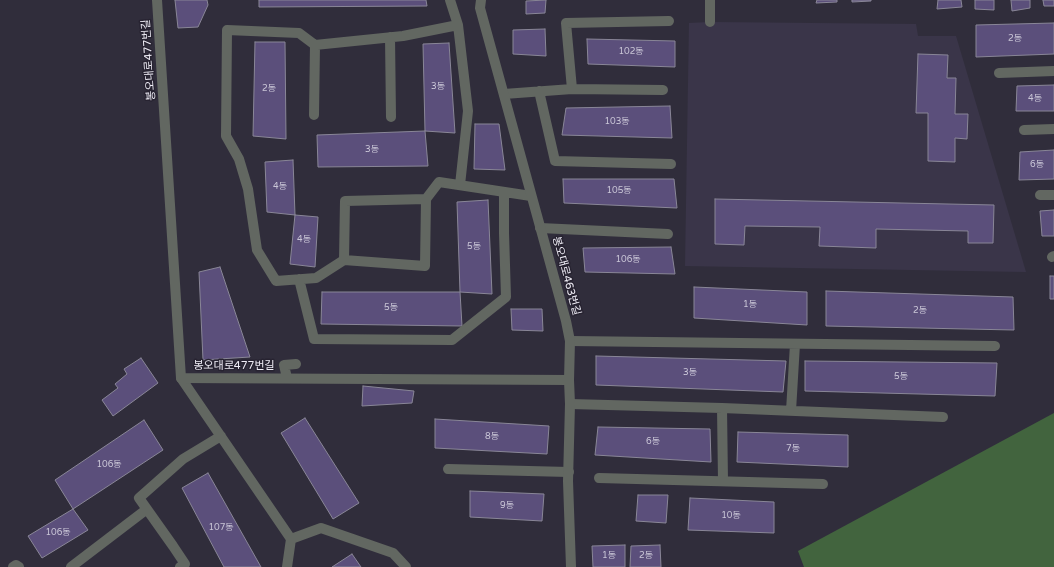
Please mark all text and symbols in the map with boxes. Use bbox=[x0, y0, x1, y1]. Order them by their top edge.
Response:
street label: 봉오대로477번길 bbox=[140, 19, 158, 101]
house number: 2동 bbox=[1008, 34, 1022, 44]
house number: 102동 bbox=[618, 47, 644, 57]
house number: 3동 bbox=[431, 82, 445, 92]
house number: 2동 bbox=[262, 84, 276, 94]
house number: 4동 bbox=[1028, 94, 1042, 104]
house number: 103동 bbox=[604, 117, 630, 127]
house number: 3동 bbox=[365, 145, 379, 155]
house number: 6동 bbox=[1030, 160, 1044, 170]
house number: 4동 bbox=[273, 182, 287, 192]
house number: 105동 bbox=[606, 186, 632, 196]
house number: 4동 bbox=[297, 235, 311, 245]
street label: 봉오대로463번길 bbox=[549, 235, 583, 317]
house number: 5동 bbox=[467, 242, 481, 252]
house number: 106동 bbox=[615, 255, 641, 265]
house number: 1동 bbox=[743, 300, 757, 310]
house number: 5동 bbox=[384, 303, 398, 313]
house number: 2동 bbox=[913, 306, 927, 316]
street label: 봉오대로477번길 bbox=[193, 359, 275, 373]
house number: 3동 bbox=[683, 368, 697, 378]
house number: 5동 bbox=[894, 372, 908, 382]
house number: 8동 bbox=[485, 432, 499, 442]
house number: 6동 bbox=[646, 437, 660, 447]
house number: 7동 bbox=[786, 444, 800, 454]
house number: 106동 bbox=[96, 460, 122, 470]
house number: 9동 bbox=[500, 501, 514, 511]
house number: 10동 bbox=[721, 511, 741, 521]
house number: 107동 bbox=[208, 523, 234, 533]
house number: 106동 bbox=[45, 528, 71, 538]
house number: 1동 bbox=[602, 551, 616, 561]
house number: 2동 bbox=[639, 551, 653, 561]

